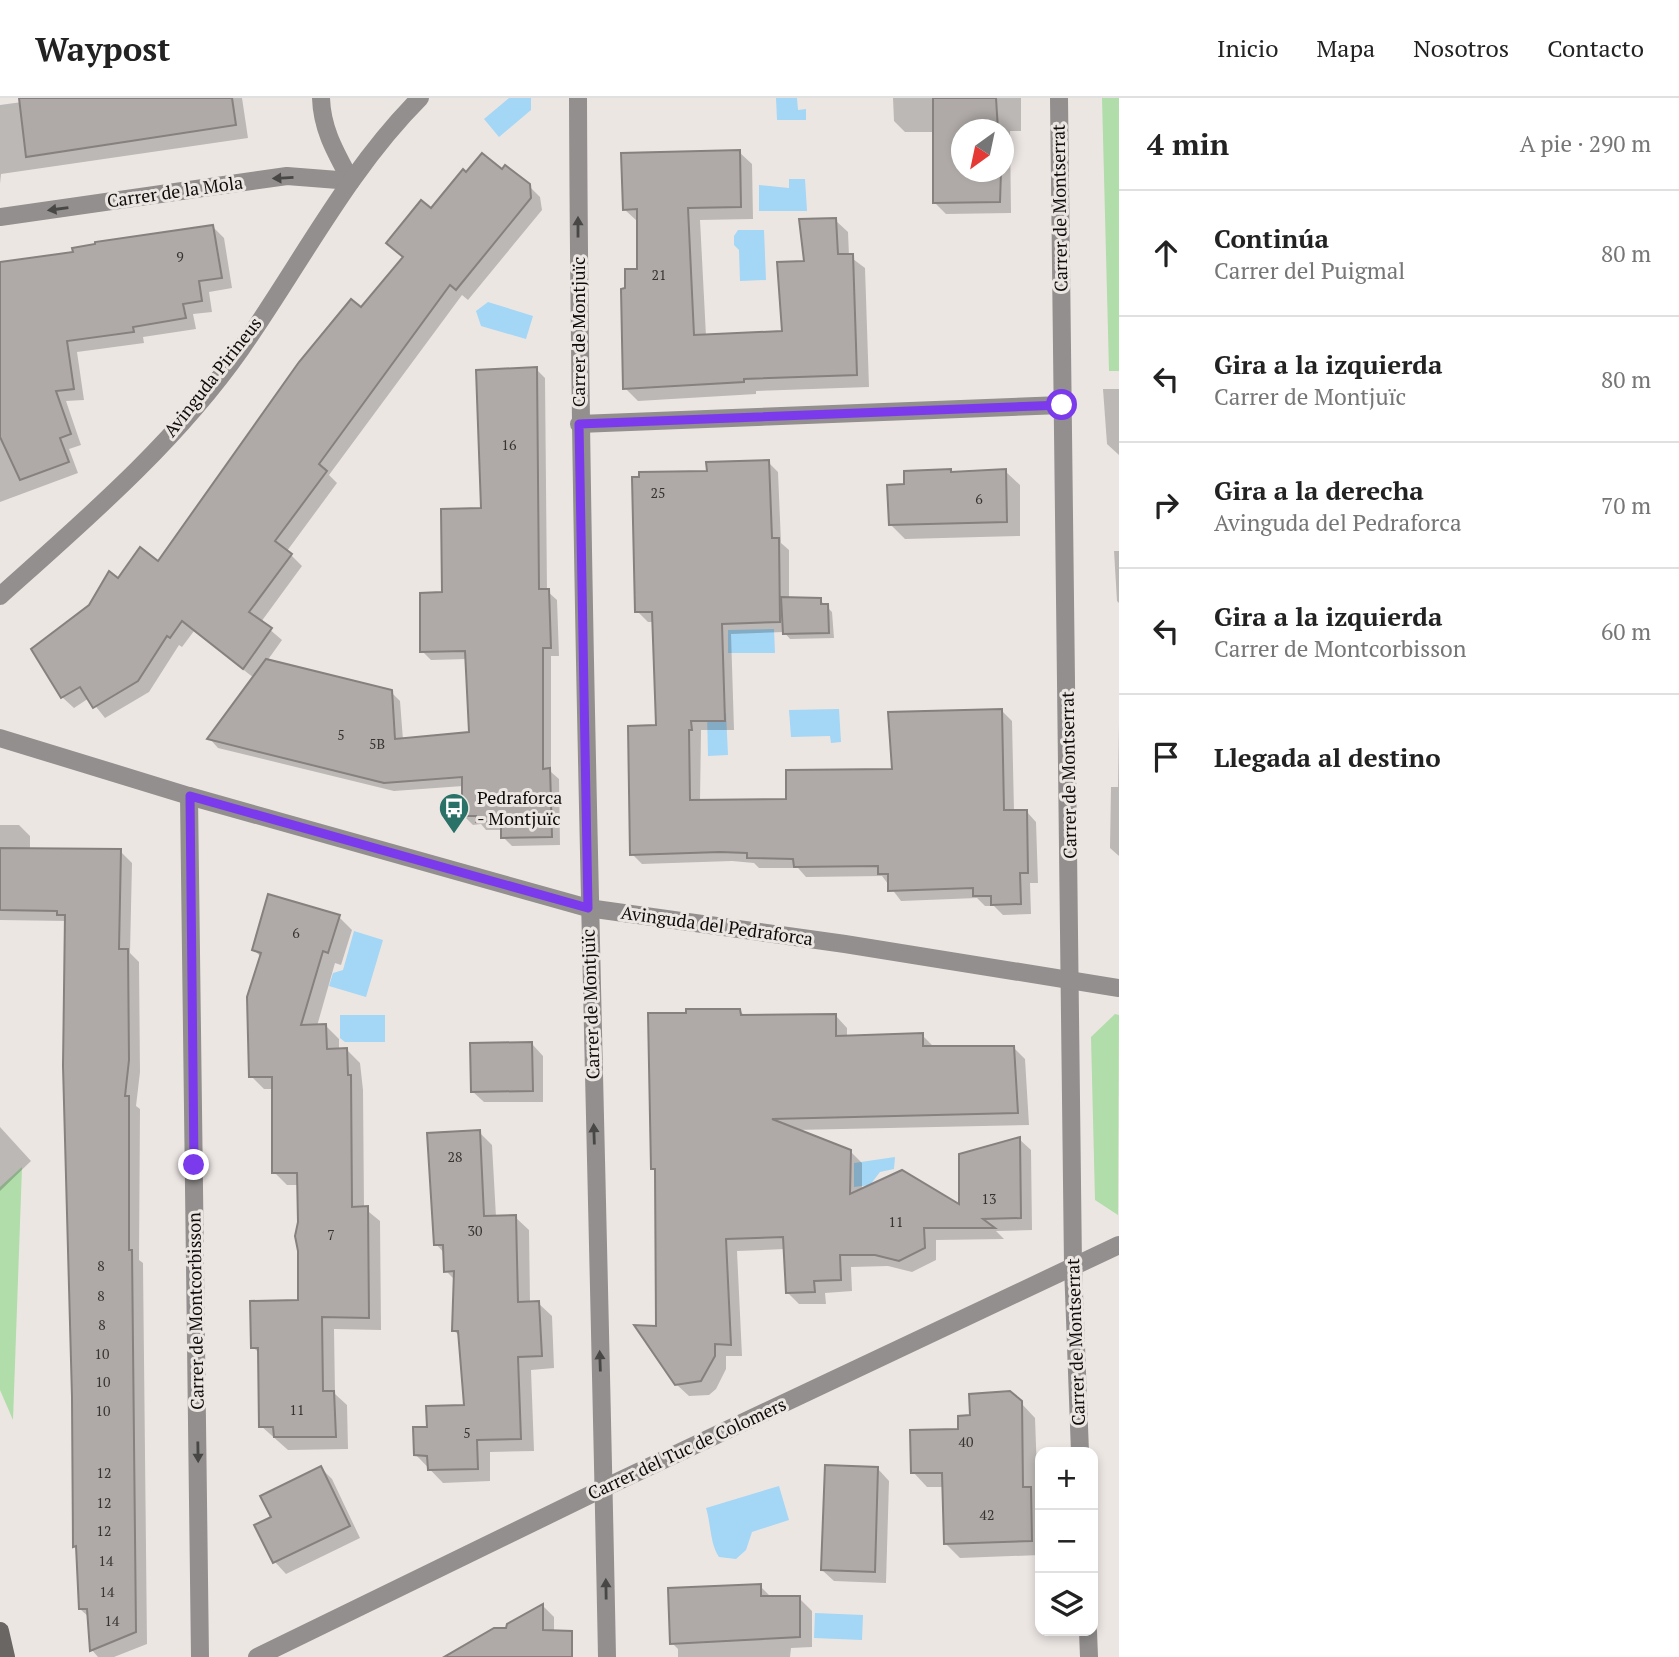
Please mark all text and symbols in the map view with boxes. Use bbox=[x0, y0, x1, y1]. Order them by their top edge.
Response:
text: Waypost bbox=[35, 27, 170, 70]
text: Inicio bbox=[1217, 32, 1279, 64]
text: Mapa bbox=[1317, 32, 1375, 64]
text: Nosotros bbox=[1413, 32, 1509, 64]
text: Contacto bbox=[1547, 32, 1644, 64]
north arrow bbox=[951, 119, 1014, 182]
street label: Carrer de Montserrat bbox=[1046, 124, 1072, 292]
text: 4 min bbox=[1147, 124, 1229, 164]
text: A pie · 290 m bbox=[1520, 128, 1651, 159]
street label: Carrer de la Mola bbox=[105, 170, 244, 212]
one-way arrow bbox=[272, 173, 294, 184]
one-way arrow bbox=[46, 203, 68, 214]
one-way arrow bbox=[572, 216, 584, 238]
text: Continúa bbox=[1214, 221, 1329, 255]
icon: ahead bbox=[1147, 234, 1185, 272]
text: 80 m bbox=[1601, 238, 1651, 269]
house number: 9 bbox=[176, 247, 184, 266]
text: Carrer del Puigmal bbox=[1214, 255, 1405, 286]
street label: Carrer de Montjuïc bbox=[566, 257, 590, 407]
house number: 21 bbox=[652, 265, 666, 284]
street label: Avinguda Pirineus bbox=[158, 312, 267, 441]
text: Gira a la izquierda bbox=[1214, 347, 1442, 381]
icon: left bbox=[1147, 360, 1185, 398]
text: 80 m bbox=[1601, 364, 1651, 395]
text: Carrer de Montjuïc bbox=[1214, 381, 1406, 412]
route start bbox=[1046, 389, 1077, 420]
house number: 16 bbox=[502, 435, 517, 454]
text: Gira a la derecha bbox=[1214, 473, 1424, 507]
house number: 25 bbox=[651, 483, 665, 502]
icon: right bbox=[1147, 486, 1185, 524]
house number: 6 bbox=[975, 489, 983, 508]
text: 70 m bbox=[1601, 490, 1651, 521]
text: Avinguda del Pedraforca bbox=[1214, 507, 1462, 538]
text: Gira a la izquierda bbox=[1214, 599, 1442, 633]
icon: left bbox=[1147, 612, 1185, 650]
text: 60 m bbox=[1601, 616, 1651, 647]
text: Carrer de Montcorbisson bbox=[1214, 633, 1466, 664]
street label: Carrer de Montserrat bbox=[1055, 691, 1081, 859]
house number: 5 bbox=[337, 725, 345, 744]
house number: 5B bbox=[369, 734, 385, 753]
icon: arrive bbox=[1147, 738, 1185, 776]
text: Llegada al destino bbox=[1214, 740, 1441, 774]
place label: Pedraforca - Montjuïc bbox=[477, 785, 562, 830]
bus stop icon: Pedraforca - Montjuïc bbox=[437, 791, 471, 835]
street label: Avinguda del Pedraforca bbox=[620, 900, 815, 950]
house number: 6 bbox=[292, 923, 300, 942]
street label: Carrer de Montjuïc bbox=[575, 928, 605, 1080]
one-way arrow bbox=[589, 1123, 600, 1145]
house number: 28 bbox=[448, 1147, 462, 1166]
route end bbox=[178, 1149, 209, 1180]
house number: 13 bbox=[982, 1189, 996, 1208]
street label: Carrer de Montcorbisson bbox=[181, 1212, 209, 1410]
house number: 11 bbox=[889, 1212, 903, 1231]
house number: 30 bbox=[468, 1221, 482, 1240]
house number: 7 bbox=[327, 1225, 335, 1244]
house number: 8 bbox=[97, 1256, 105, 1275]
street label: Carrer de Montserrat bbox=[1060, 1258, 1090, 1426]
house number: 8 bbox=[97, 1286, 105, 1305]
house number: 8 bbox=[98, 1315, 106, 1334]
house number: 10 bbox=[95, 1344, 109, 1363]
one-way arrow bbox=[595, 1350, 606, 1372]
house number: 10 bbox=[96, 1372, 110, 1391]
street label: Carrer del Tuc de Colomers bbox=[583, 1391, 790, 1505]
house number: 11 bbox=[290, 1400, 304, 1419]
house number: 10 bbox=[96, 1401, 110, 1420]
house number: 5 bbox=[463, 1423, 471, 1442]
house number: 40 bbox=[959, 1432, 973, 1451]
one-way arrow bbox=[192, 1442, 203, 1464]
map controls bbox=[1035, 1447, 1098, 1636]
button: + bbox=[1035, 1447, 1098, 1510]
house number: 12 bbox=[97, 1463, 111, 1482]
house number: 12 bbox=[97, 1493, 111, 1512]
house number: 42 bbox=[980, 1505, 994, 1524]
button: − bbox=[1035, 1510, 1098, 1573]
house number: 12 bbox=[97, 1521, 111, 1540]
house number: 14 bbox=[99, 1551, 114, 1570]
button: layers bbox=[1035, 1573, 1098, 1636]
one-way arrow bbox=[600, 1578, 611, 1600]
house number: 14 bbox=[100, 1582, 115, 1601]
house number: 14 bbox=[105, 1611, 120, 1630]

